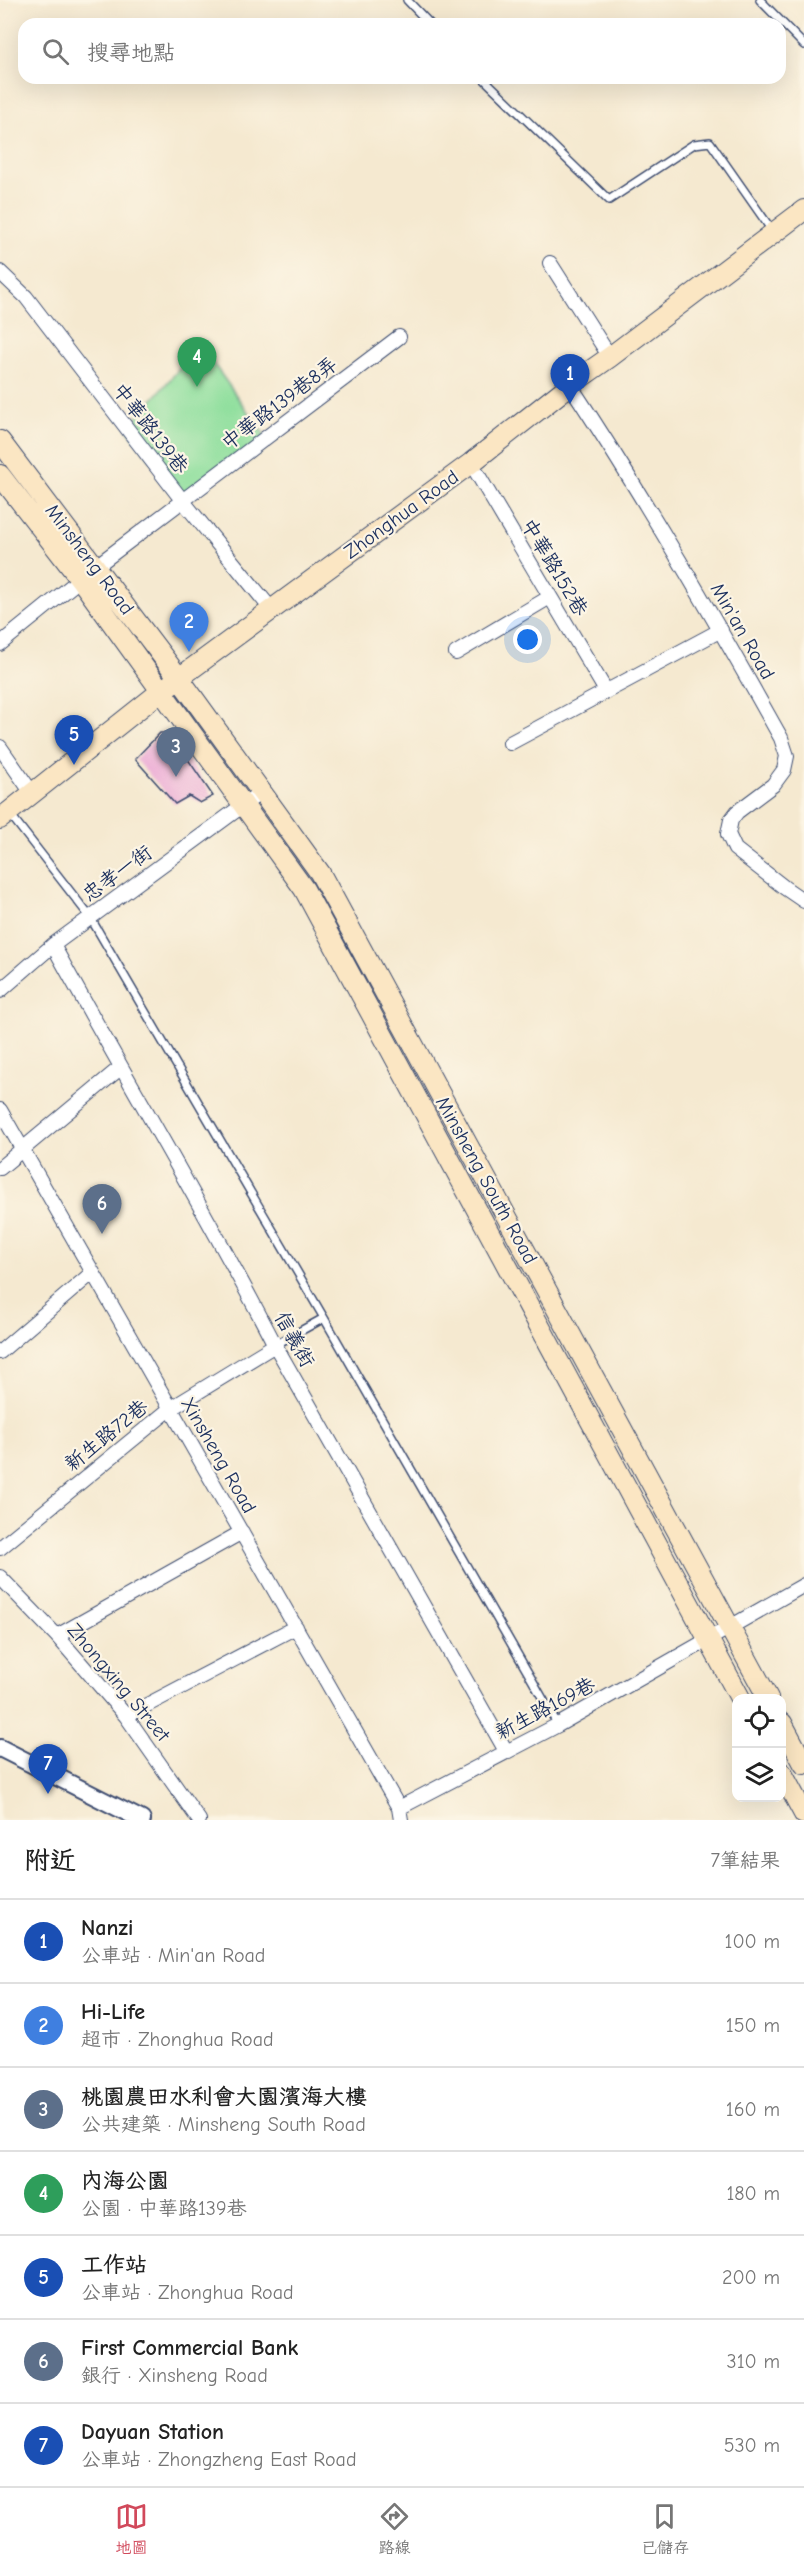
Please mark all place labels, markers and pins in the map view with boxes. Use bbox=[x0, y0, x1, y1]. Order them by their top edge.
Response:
pin: 4 bbox=[178, 338, 216, 387]
pin: 1 bbox=[550, 354, 590, 404]
pin: 2 bbox=[170, 602, 208, 652]
pin: 5 bbox=[54, 716, 94, 765]
pin: 3 bbox=[156, 728, 195, 777]
pin: 6 bbox=[82, 1184, 122, 1234]
pin: 7 bbox=[28, 1744, 68, 1794]

